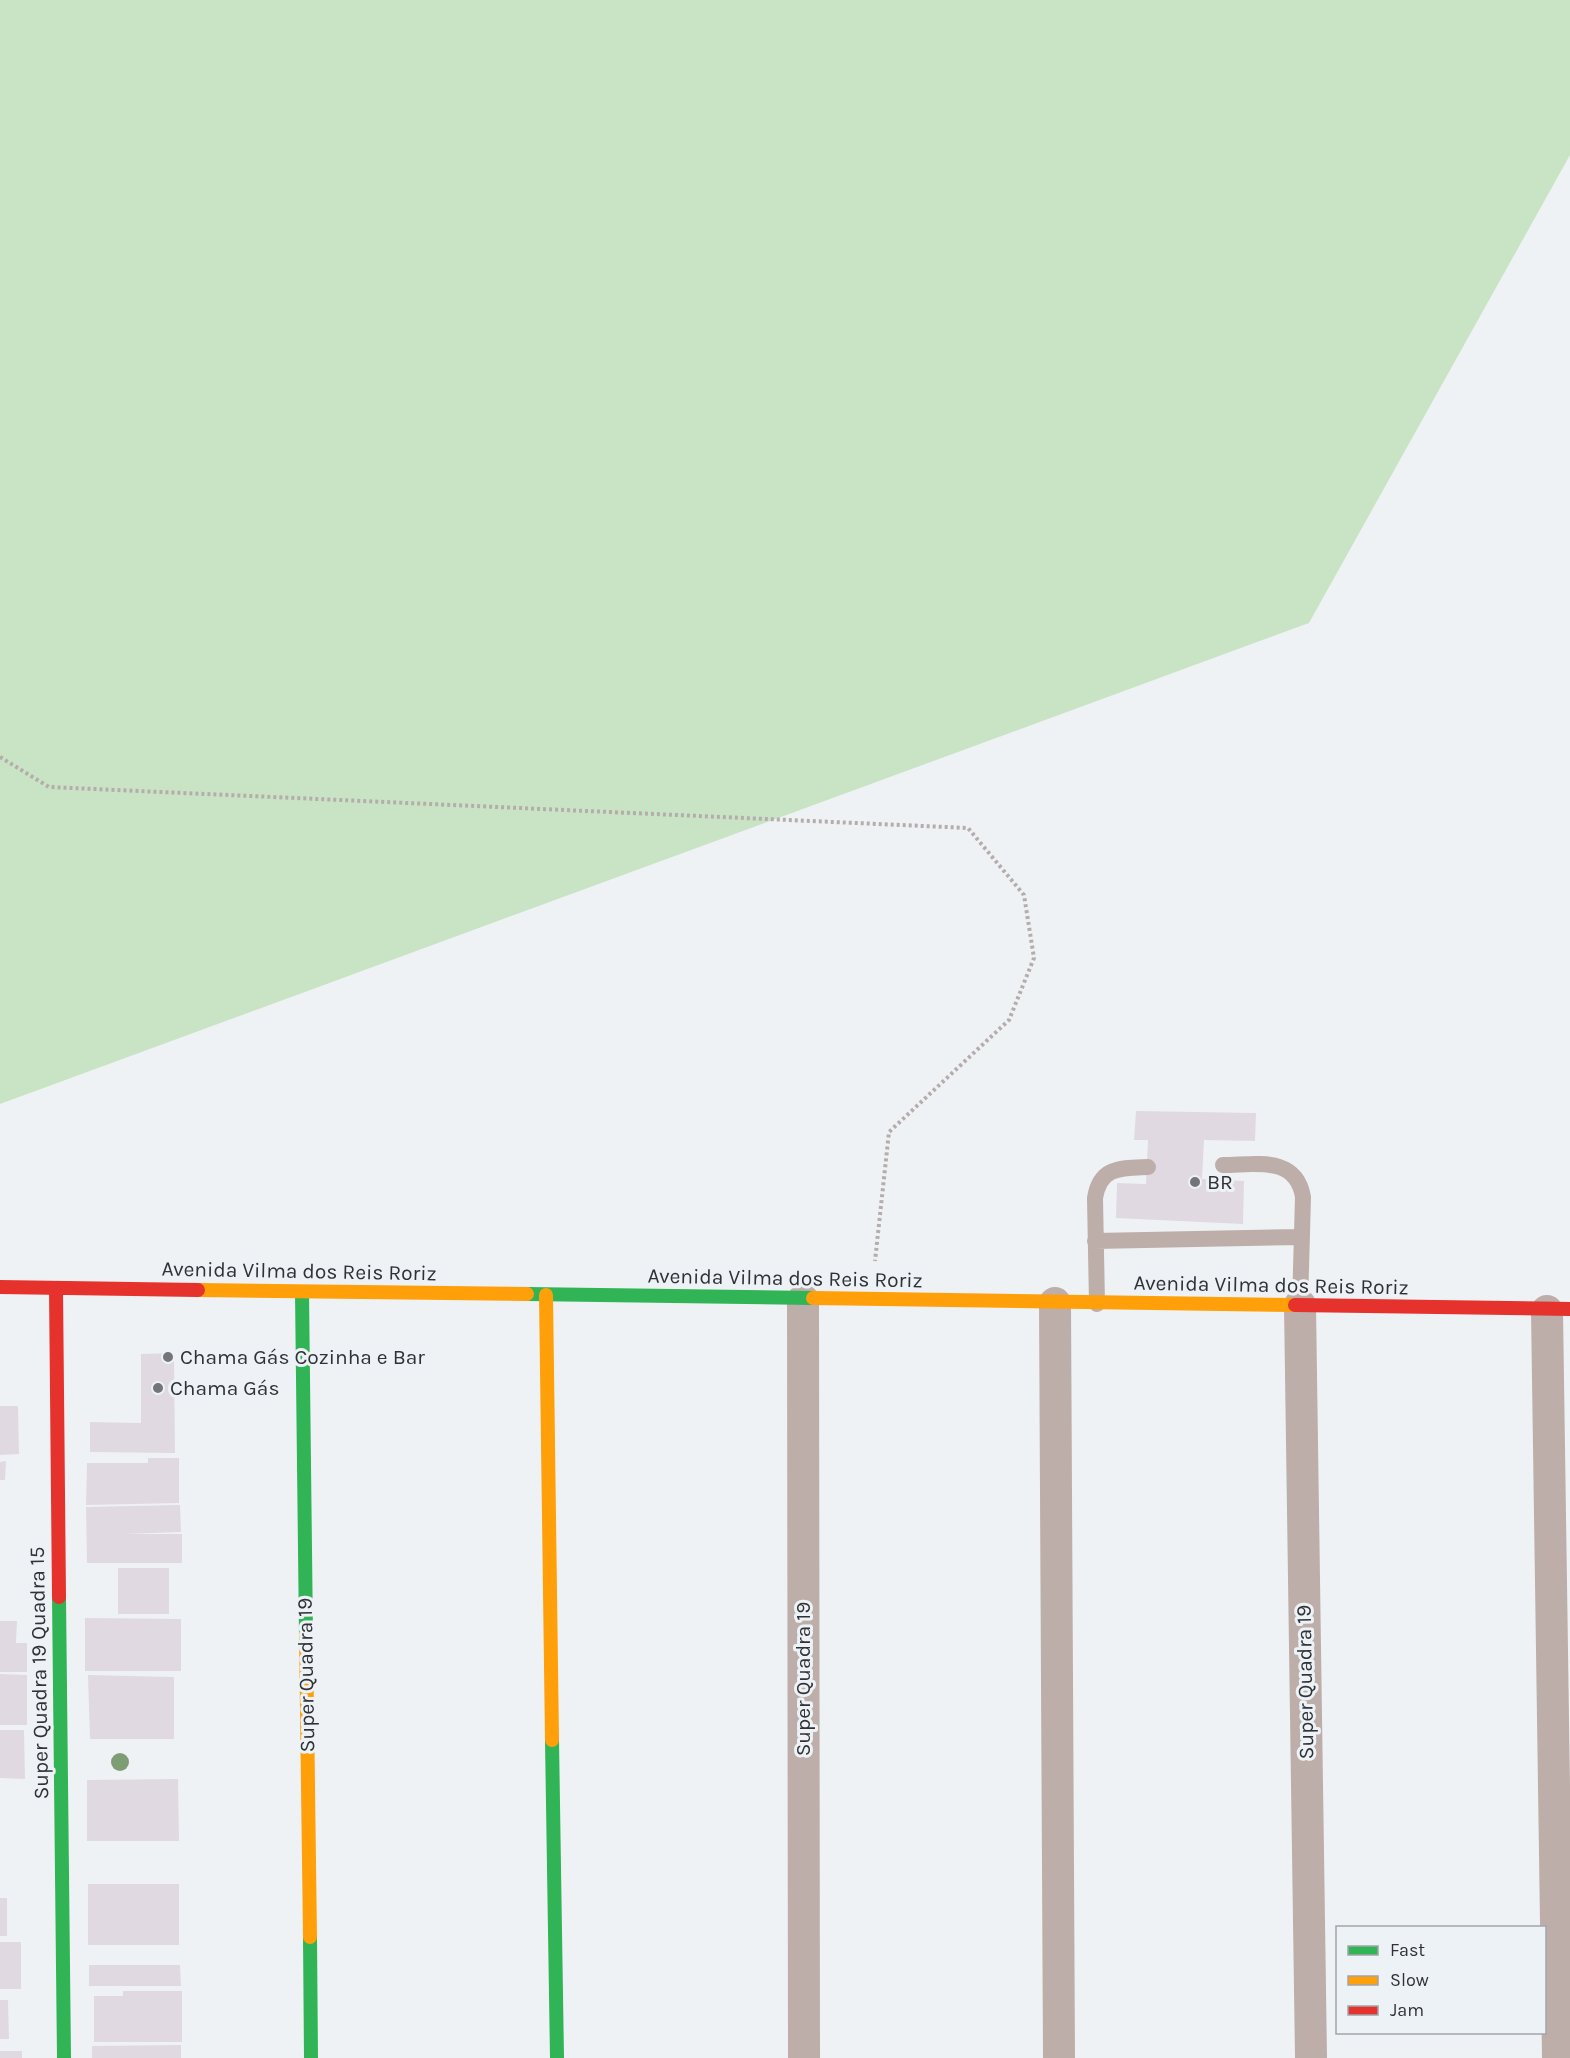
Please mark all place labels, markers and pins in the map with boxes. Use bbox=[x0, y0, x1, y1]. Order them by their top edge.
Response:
place label: BR bbox=[1207, 1170, 1233, 1194]
marker: BR bbox=[1188, 1175, 1202, 1189]
place label: Chama Gás Cozinha e Bar bbox=[180, 1345, 425, 1369]
marker: Chama Gás Cozinha e Bar bbox=[161, 1350, 175, 1364]
place label: Chama Gás bbox=[170, 1376, 279, 1400]
marker: Chama Gás bbox=[151, 1381, 165, 1395]

